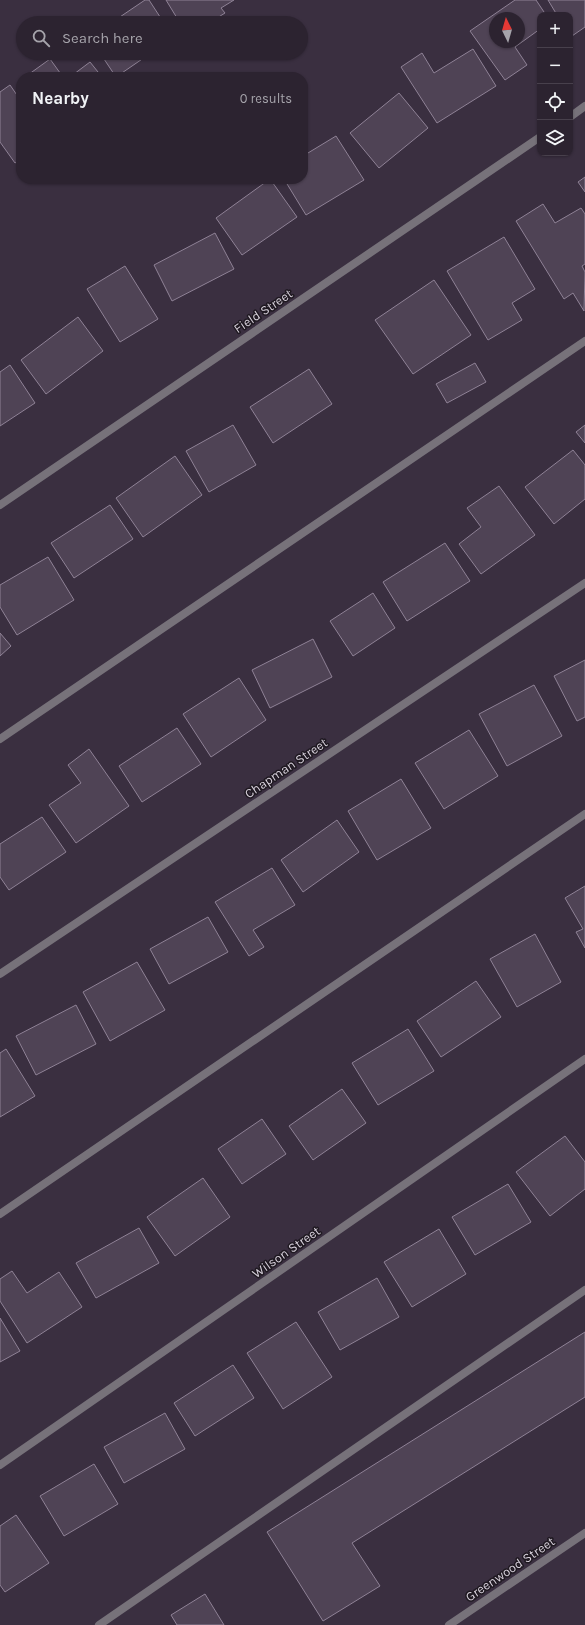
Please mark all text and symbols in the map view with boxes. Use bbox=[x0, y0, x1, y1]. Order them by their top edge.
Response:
north arrow bbox=[489, 12, 525, 48]
map controls bbox=[537, 12, 573, 156]
button: + bbox=[537, 12, 573, 48]
search box bbox=[16, 16, 308, 60]
icon: search bbox=[30, 27, 52, 49]
text: Search here bbox=[62, 29, 143, 47]
button: − bbox=[537, 48, 573, 84]
button: locate bbox=[537, 84, 573, 120]
text: Nearby bbox=[32, 88, 89, 108]
text: 0 results bbox=[240, 91, 292, 106]
button: layers bbox=[537, 120, 573, 156]
street label: Field Street bbox=[231, 286, 295, 336]
street label: Chapman Street bbox=[242, 735, 330, 801]
street label: Wilson Street bbox=[249, 1223, 323, 1281]
street label: Greenwood Street bbox=[463, 1534, 558, 1604]

